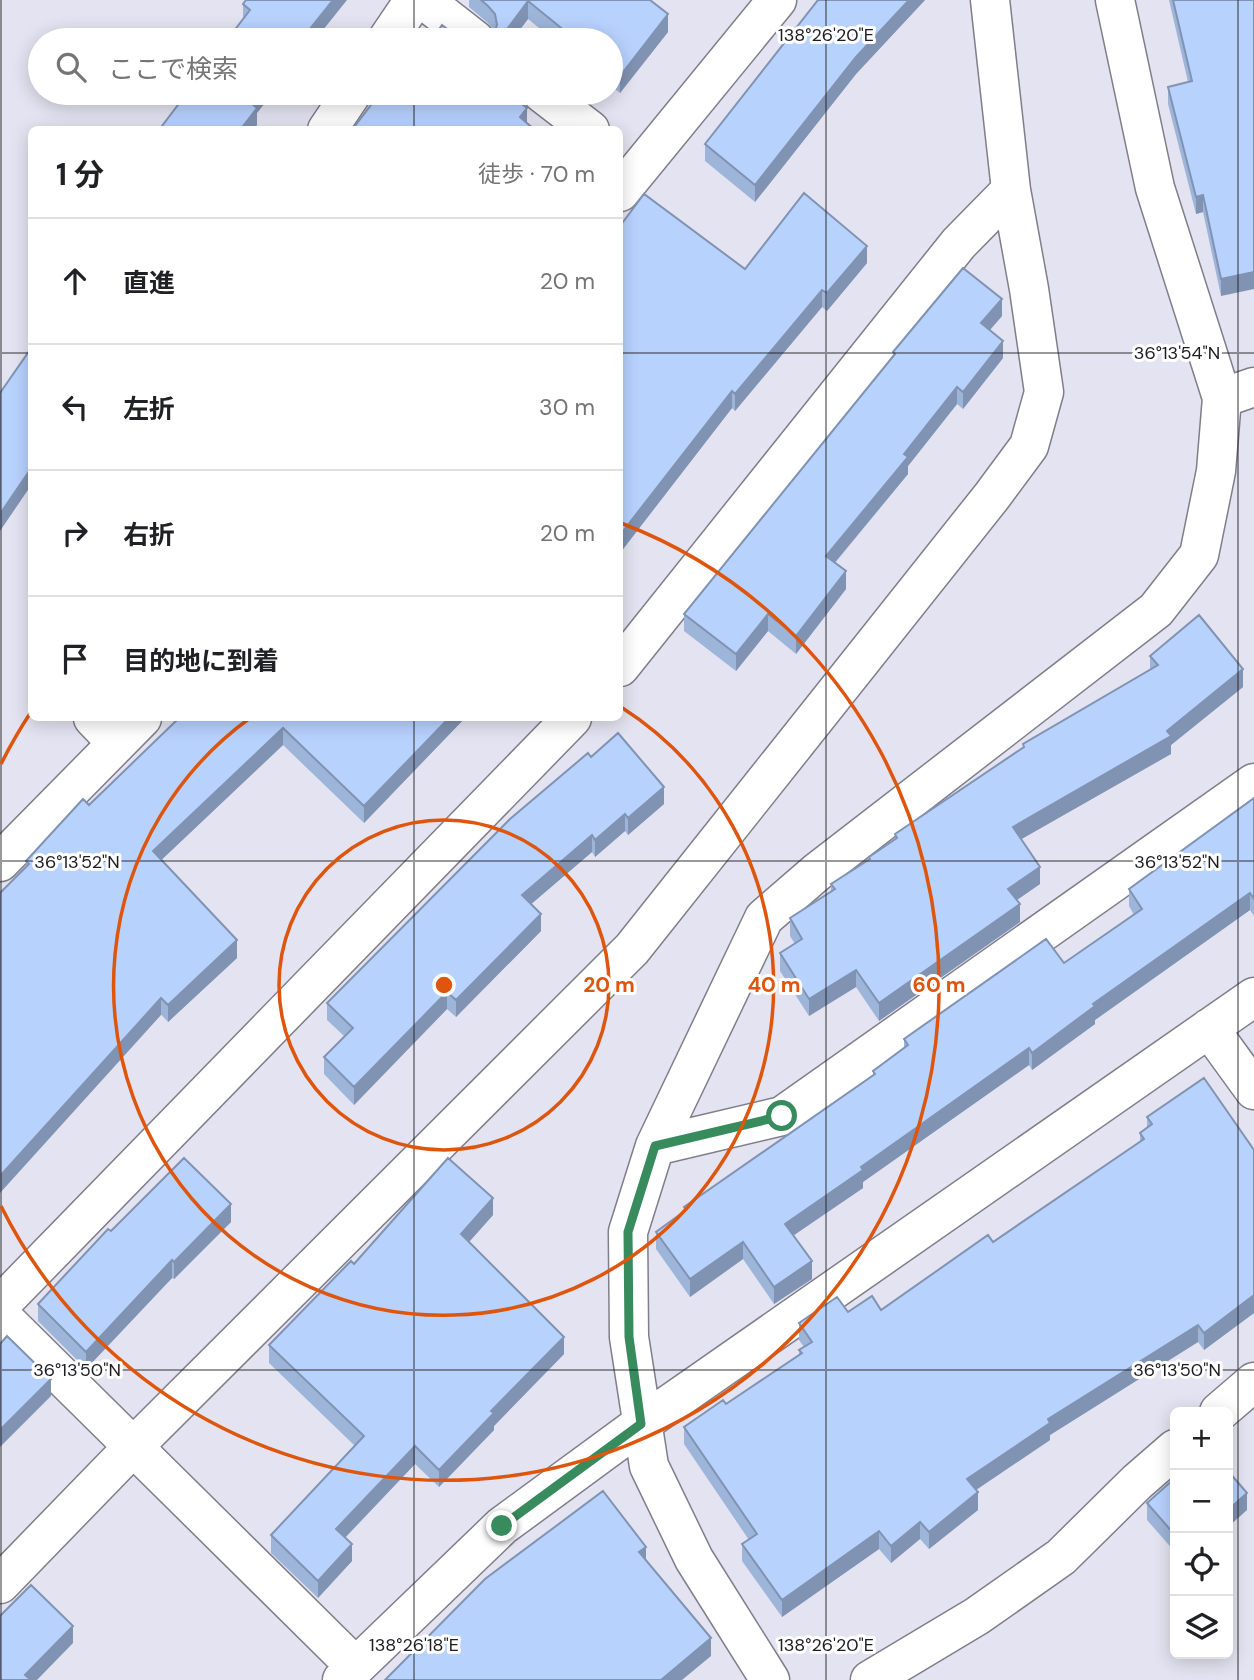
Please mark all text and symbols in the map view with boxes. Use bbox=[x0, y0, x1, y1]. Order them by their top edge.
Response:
text: 138°26'20"E bbox=[778, 23, 874, 47]
search box bbox=[28, 28, 623, 105]
icon: search bbox=[52, 48, 90, 86]
text: ここで検索 bbox=[108, 52, 238, 86]
text: 1 分 bbox=[56, 155, 104, 194]
text: 徒歩 · 70 m bbox=[478, 159, 595, 189]
icon: ahead bbox=[56, 262, 94, 300]
text: 直進 bbox=[123, 266, 175, 300]
text: 20 m bbox=[540, 266, 595, 296]
text: 36°13'54"N bbox=[1134, 341, 1220, 365]
icon: left bbox=[56, 388, 94, 426]
text: 左折 bbox=[123, 392, 175, 426]
text: 30 m bbox=[539, 392, 595, 422]
icon: right bbox=[56, 514, 94, 552]
text: 右折 bbox=[123, 518, 175, 552]
text: 20 m bbox=[540, 518, 595, 548]
icon: arrive bbox=[56, 640, 94, 678]
text: 目的地に到着 bbox=[123, 644, 279, 678]
text: 36°13'52"N bbox=[34, 850, 120, 874]
text: 36°13'52"N bbox=[1134, 850, 1220, 874]
text: 20 m bbox=[583, 971, 635, 999]
text: 40 m bbox=[747, 971, 801, 999]
text: 60 m bbox=[913, 971, 965, 999]
centre of rings bbox=[432, 973, 456, 997]
route start bbox=[766, 1100, 797, 1131]
text: 36°13'50"N bbox=[33, 1358, 121, 1382]
text: 36°13'50"N bbox=[1133, 1358, 1221, 1382]
map controls bbox=[1170, 1407, 1233, 1659]
button: + bbox=[1170, 1407, 1233, 1470]
button: − bbox=[1170, 1470, 1233, 1533]
route end bbox=[486, 1510, 517, 1541]
button: locate bbox=[1170, 1533, 1233, 1596]
button: layers bbox=[1170, 1596, 1233, 1659]
text: 138°26'18"E bbox=[369, 1633, 459, 1657]
text: 138°26'20"E bbox=[778, 1633, 874, 1657]

